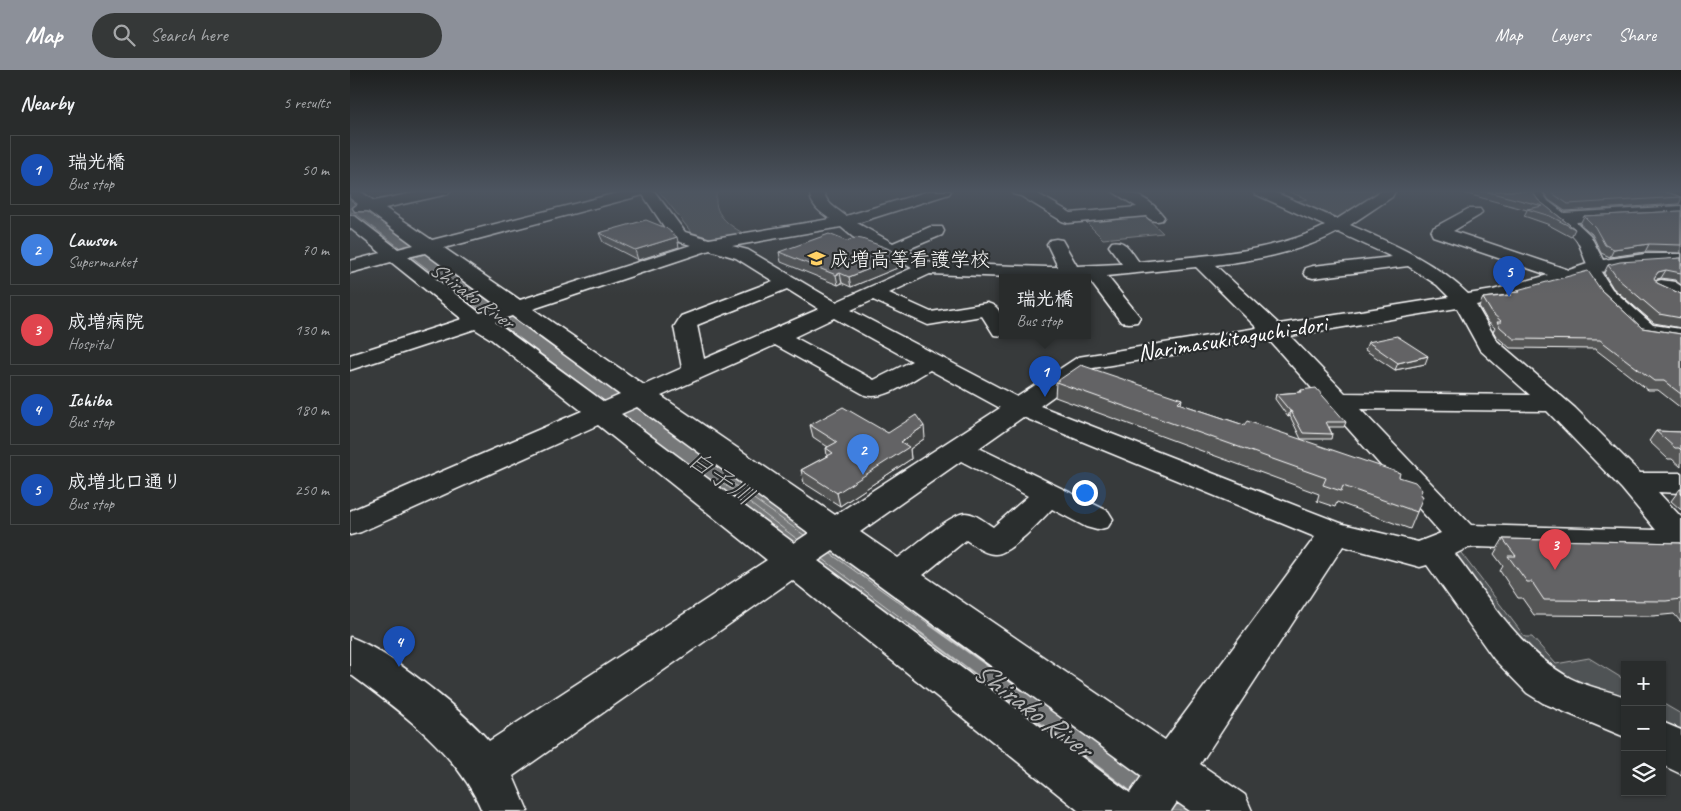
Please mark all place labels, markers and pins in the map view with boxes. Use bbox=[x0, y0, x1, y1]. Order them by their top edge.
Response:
place label: 成増高等看護学校 bbox=[830, 247, 990, 272]
school or university icon: 成増高等看護学校 bbox=[806, 249, 826, 269]
pin: 5 bbox=[1493, 256, 1525, 297]
pin: 1 bbox=[1029, 356, 1061, 397]
pin: 2 bbox=[847, 434, 879, 475]
pin: 3 bbox=[1539, 529, 1571, 570]
pin: 4 bbox=[383, 626, 415, 667]

